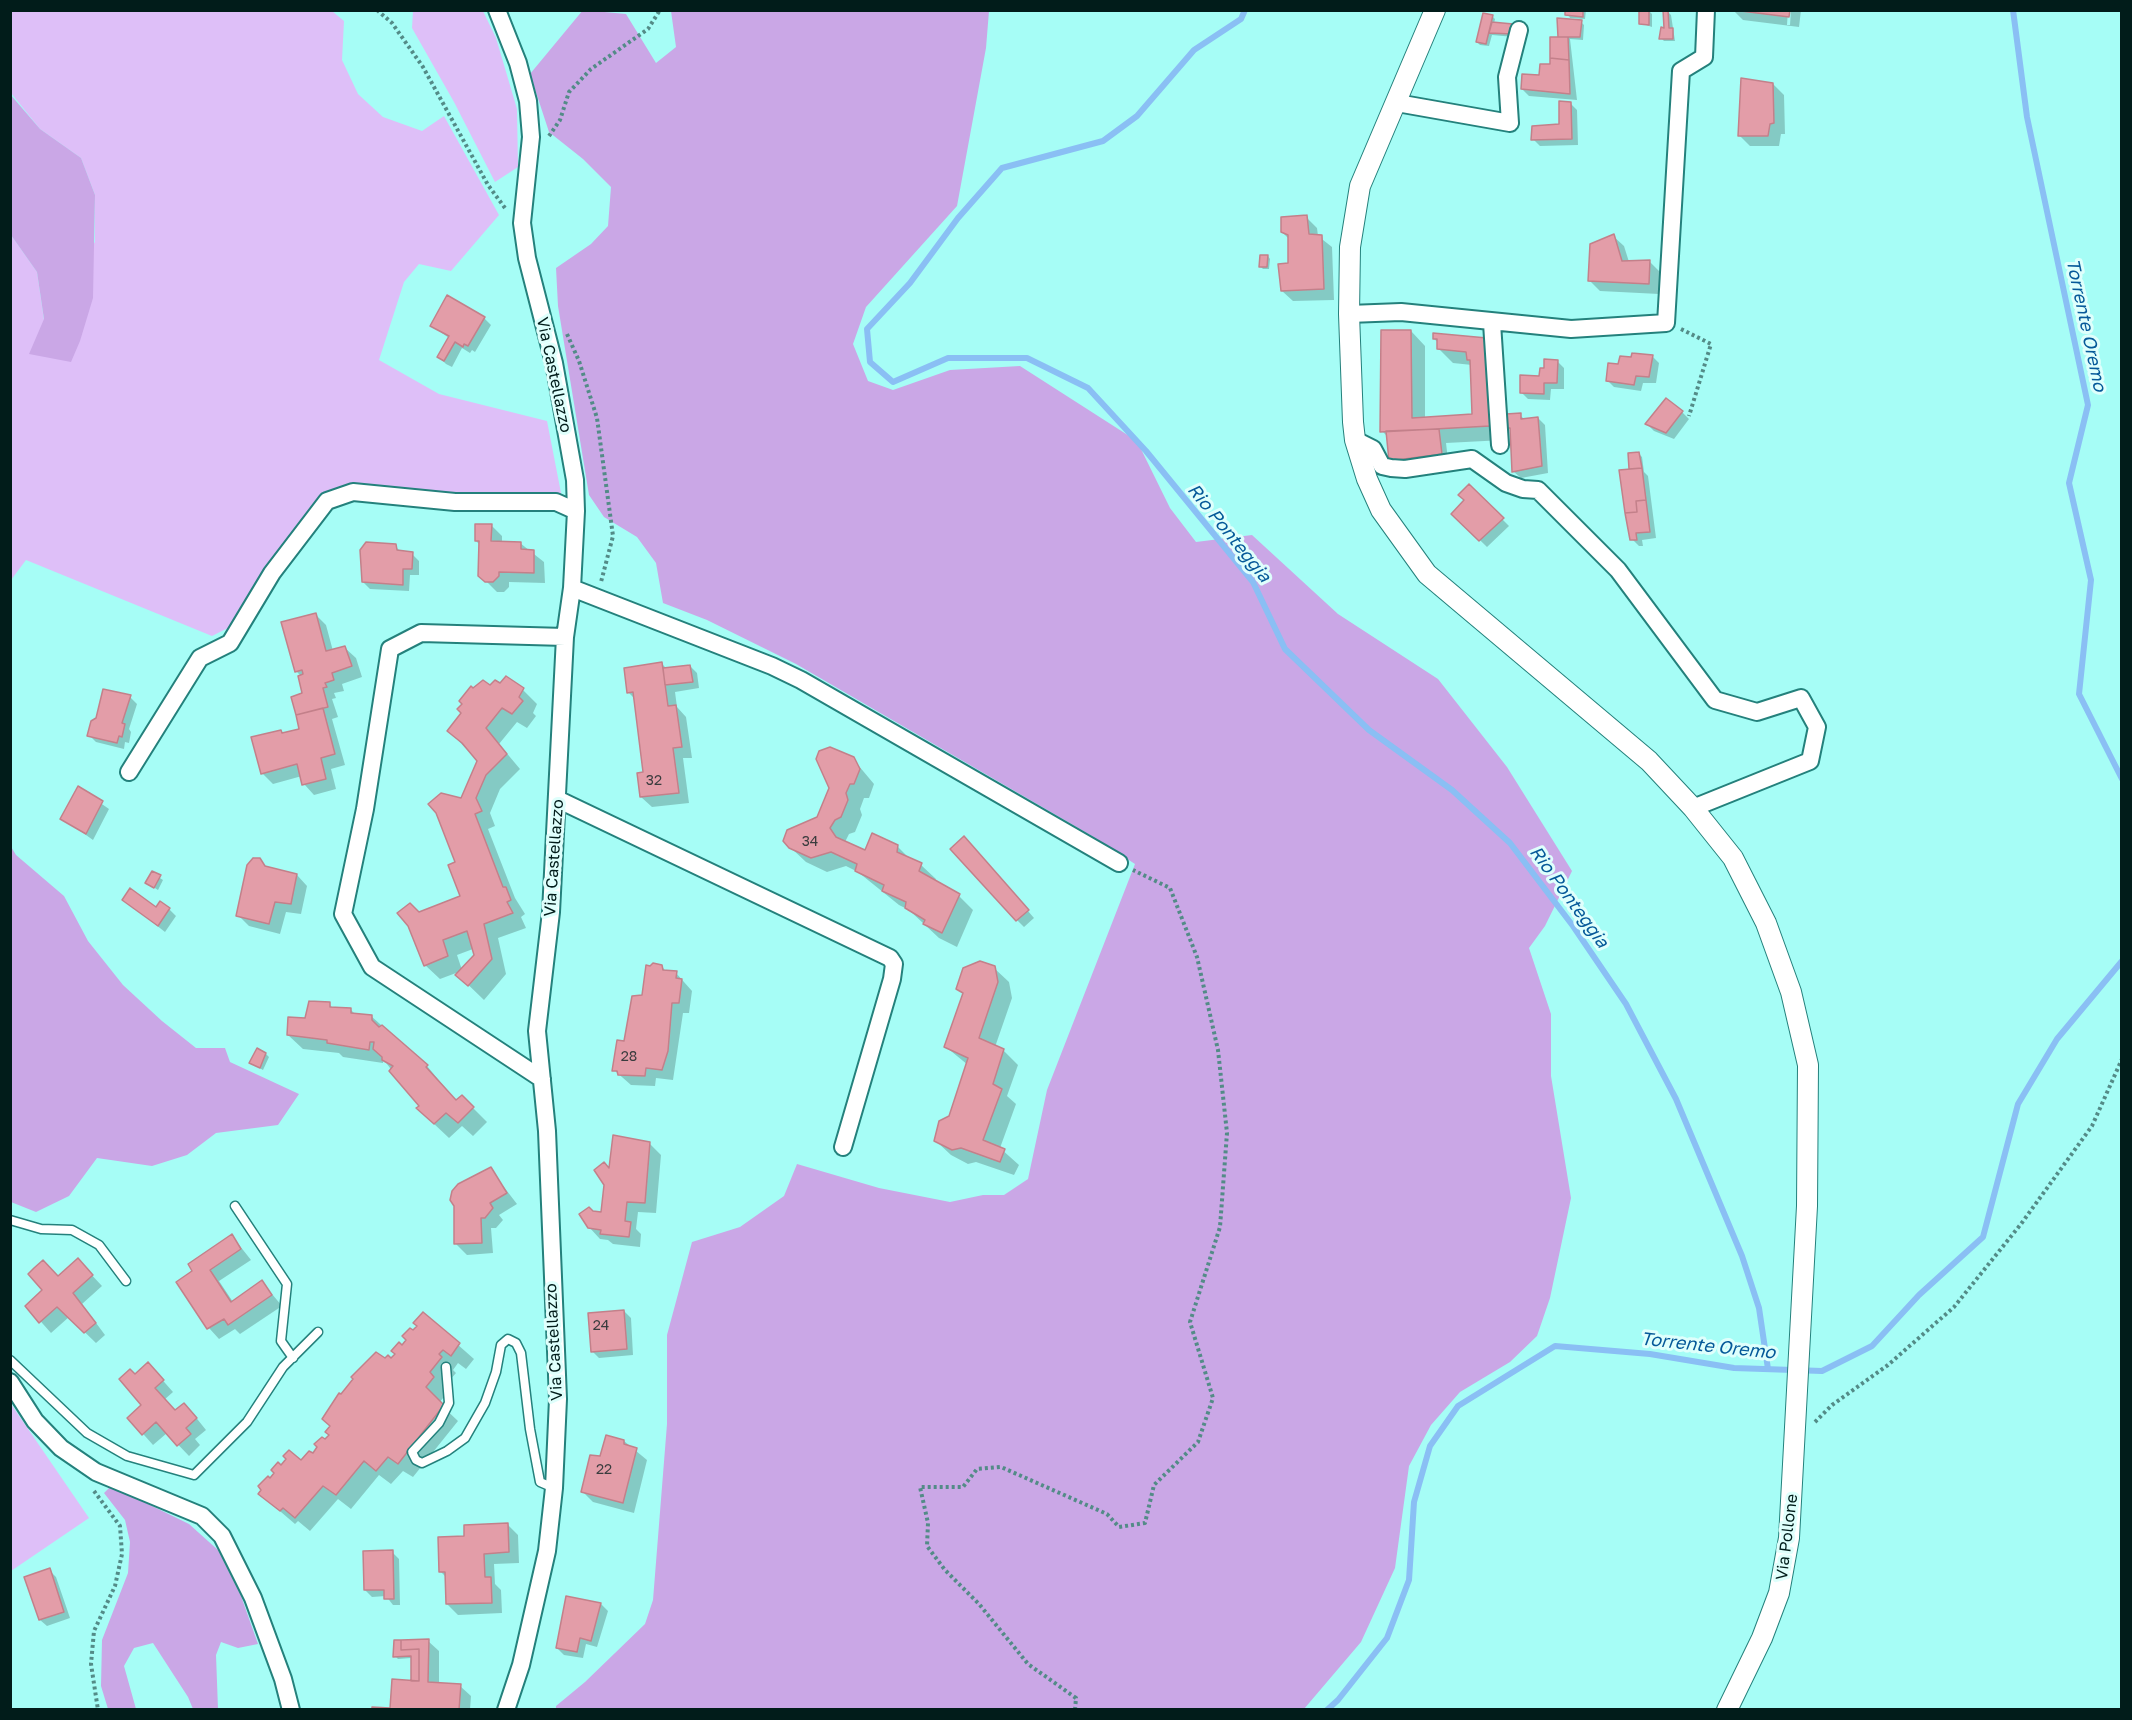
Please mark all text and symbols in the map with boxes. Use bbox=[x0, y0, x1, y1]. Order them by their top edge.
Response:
water label: Torrente Oremo bbox=[2061, 257, 2111, 393]
street label: Via Castellazzo bbox=[532, 316, 576, 434]
water label: Rio Ponteggia bbox=[1183, 479, 1275, 587]
house number: 32 bbox=[646, 773, 662, 789]
street label: Via Castellazzo bbox=[540, 799, 568, 917]
house number: 34 bbox=[802, 834, 818, 850]
water label: Rio Ponteggia bbox=[1525, 842, 1613, 952]
house number: 28 bbox=[621, 1049, 637, 1065]
street label: Via Castellazzo bbox=[541, 1283, 567, 1401]
house number: 24 bbox=[593, 1318, 609, 1334]
water label: Torrente Oremo bbox=[1640, 1328, 1776, 1364]
house number: 22 bbox=[596, 1462, 612, 1478]
street label: Via Pollone bbox=[1772, 1493, 1802, 1581]

